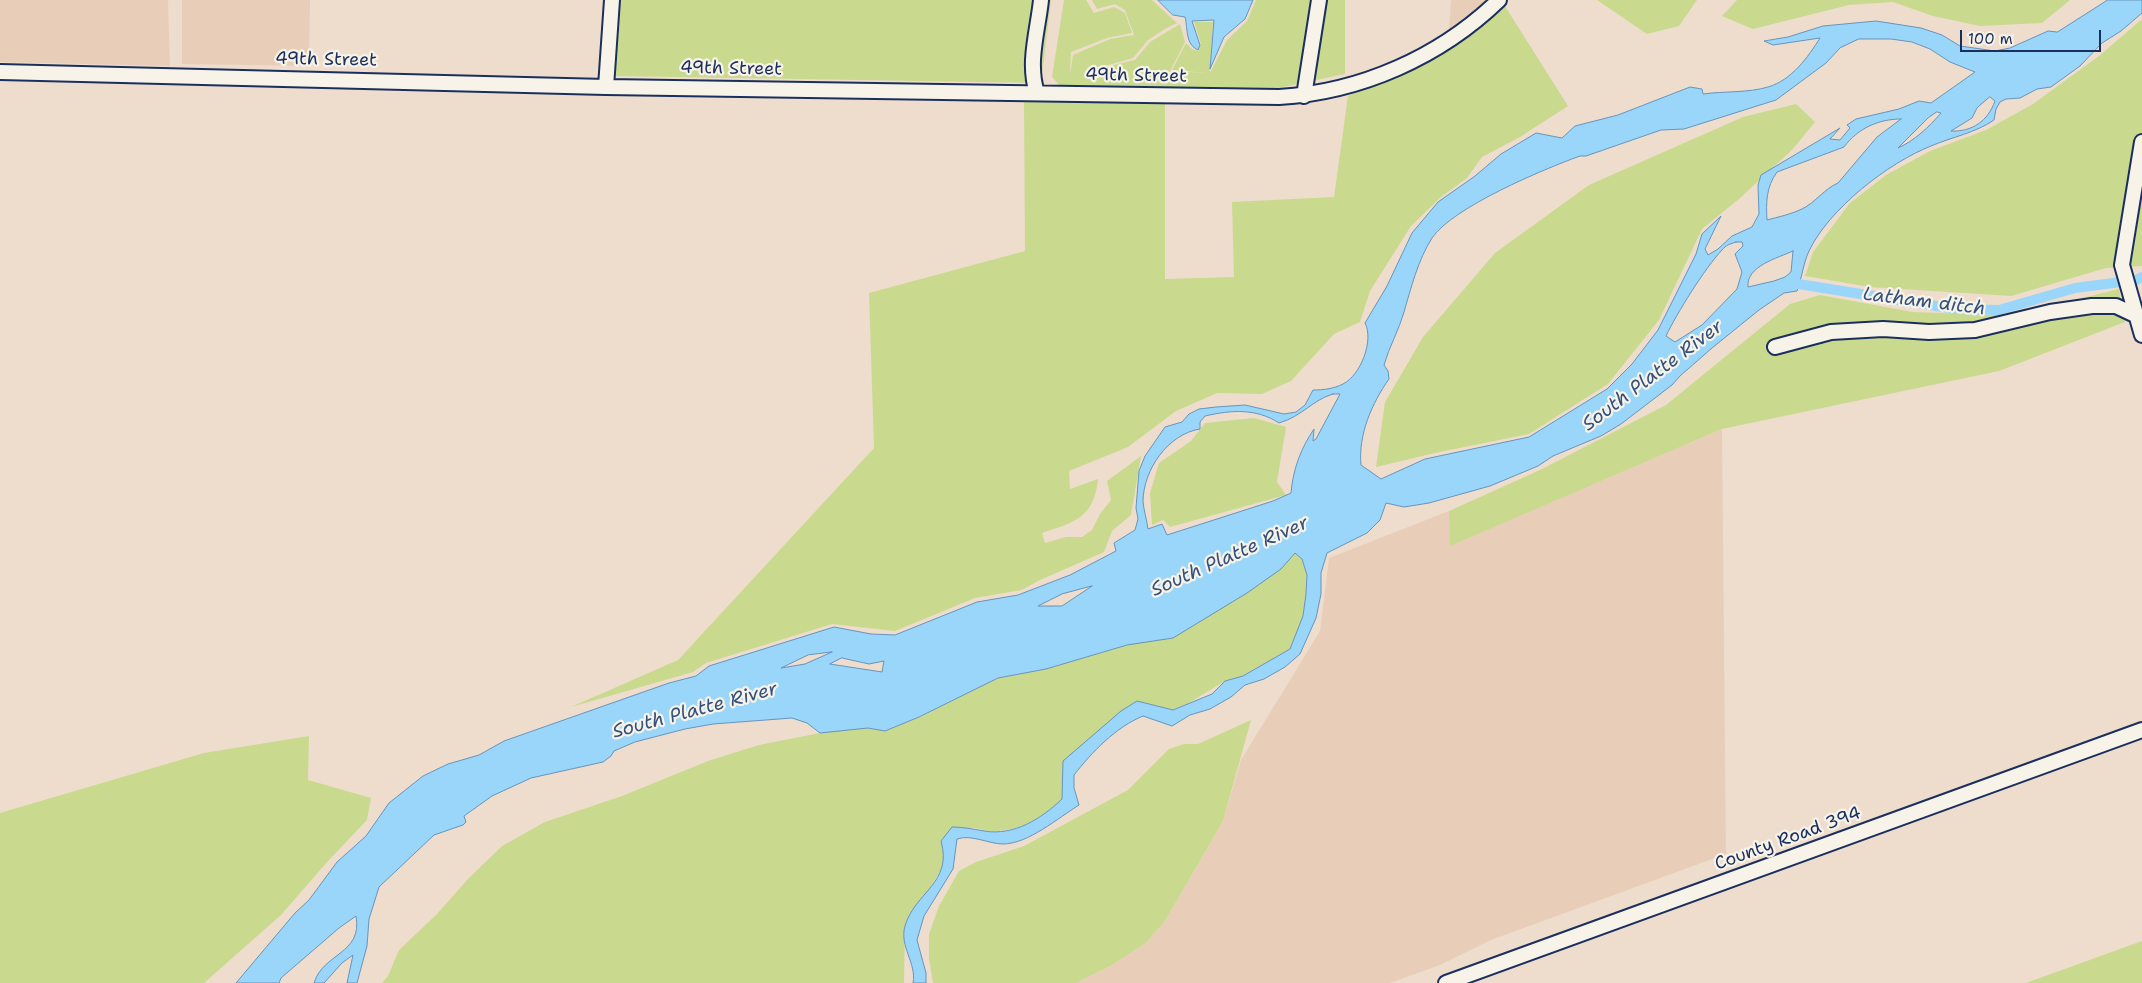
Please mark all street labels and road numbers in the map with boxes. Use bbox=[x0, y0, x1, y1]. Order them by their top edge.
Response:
street label: 49th Street bbox=[275, 48, 377, 72]
street label: 49th Street bbox=[680, 57, 782, 81]
street label: 49th Street bbox=[1085, 64, 1187, 88]
street label: County Road 394 bbox=[1712, 802, 1864, 876]

